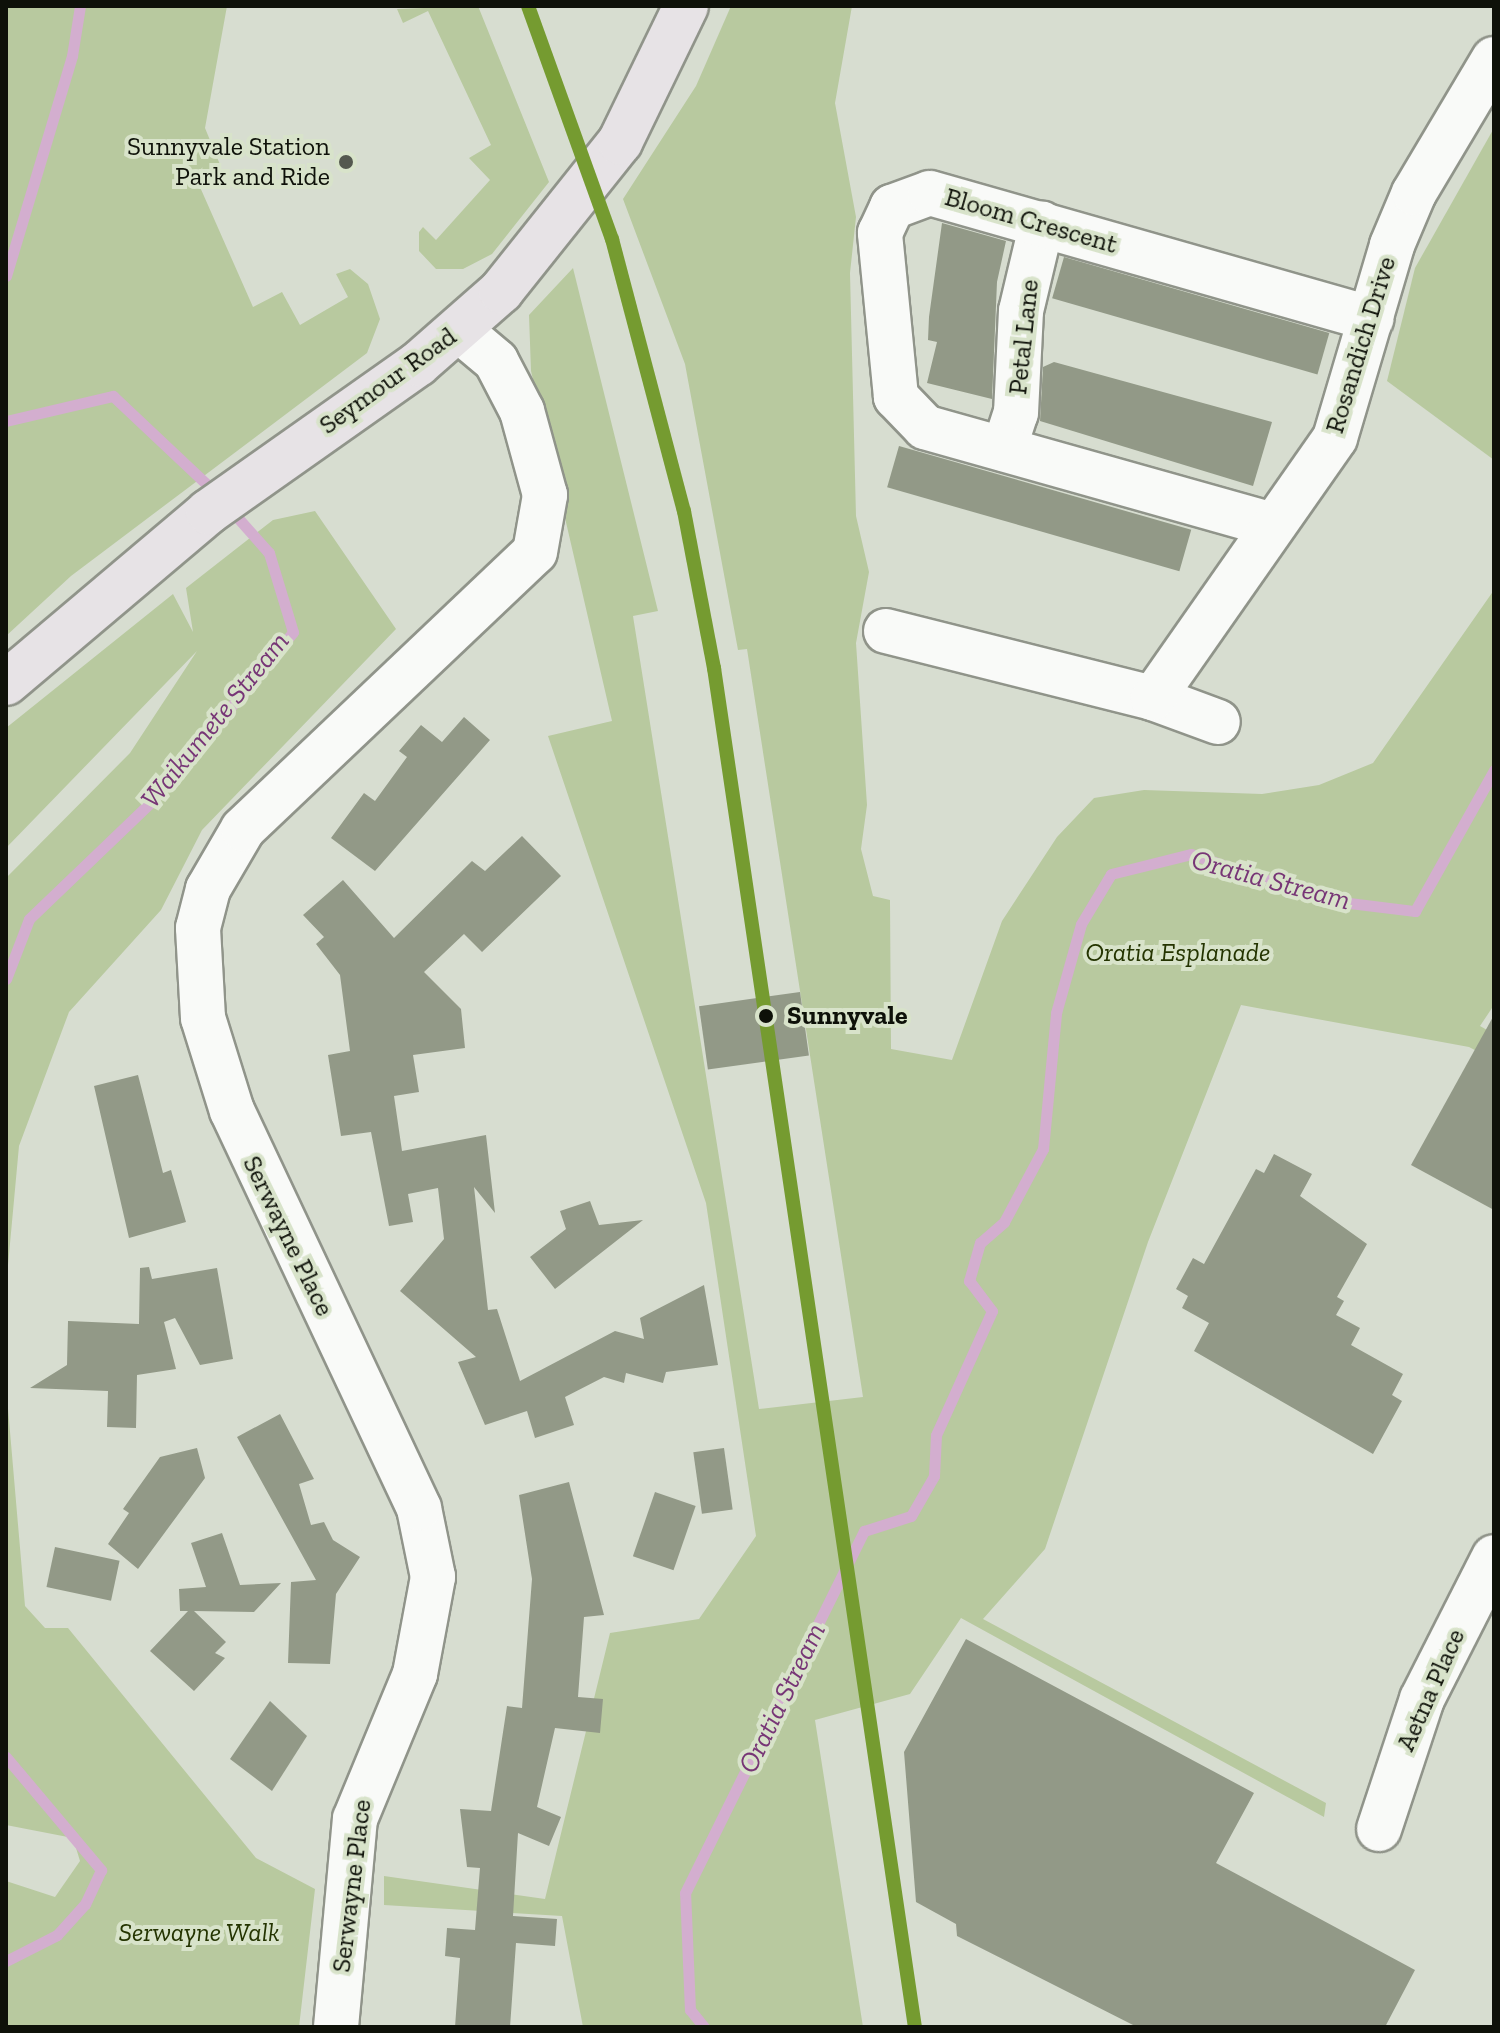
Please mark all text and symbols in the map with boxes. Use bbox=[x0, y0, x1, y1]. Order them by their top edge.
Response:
place label: Sunnyvale Station Park and Ride bbox=[127, 131, 330, 192]
marker: Sunnyvale Station Park and Ride bbox=[337, 153, 355, 171]
street label: Bloom Crescent bbox=[941, 182, 1121, 260]
street label: Rosandich Drive bbox=[1319, 253, 1403, 437]
street label: Petal Lane bbox=[1002, 278, 1046, 396]
street label: Seymour Road bbox=[313, 321, 463, 441]
water label: Waikumete Stream bbox=[134, 625, 296, 815]
water label: Oratia Stream bbox=[1188, 843, 1354, 917]
park label: Oratia Esplanade bbox=[1086, 937, 1270, 969]
place label: Sunnyvale bbox=[787, 1000, 907, 1032]
marker: Sunnyvale bbox=[752, 1002, 780, 1030]
street label: Serwayne Place bbox=[236, 1151, 340, 1321]
water label: Oratia Stream bbox=[731, 1618, 833, 1778]
street label: Aetna Place bbox=[1390, 1624, 1472, 1756]
street label: Serwayne Place bbox=[326, 1798, 378, 1974]
park label: Serwayne Walk bbox=[118, 1917, 280, 1949]

